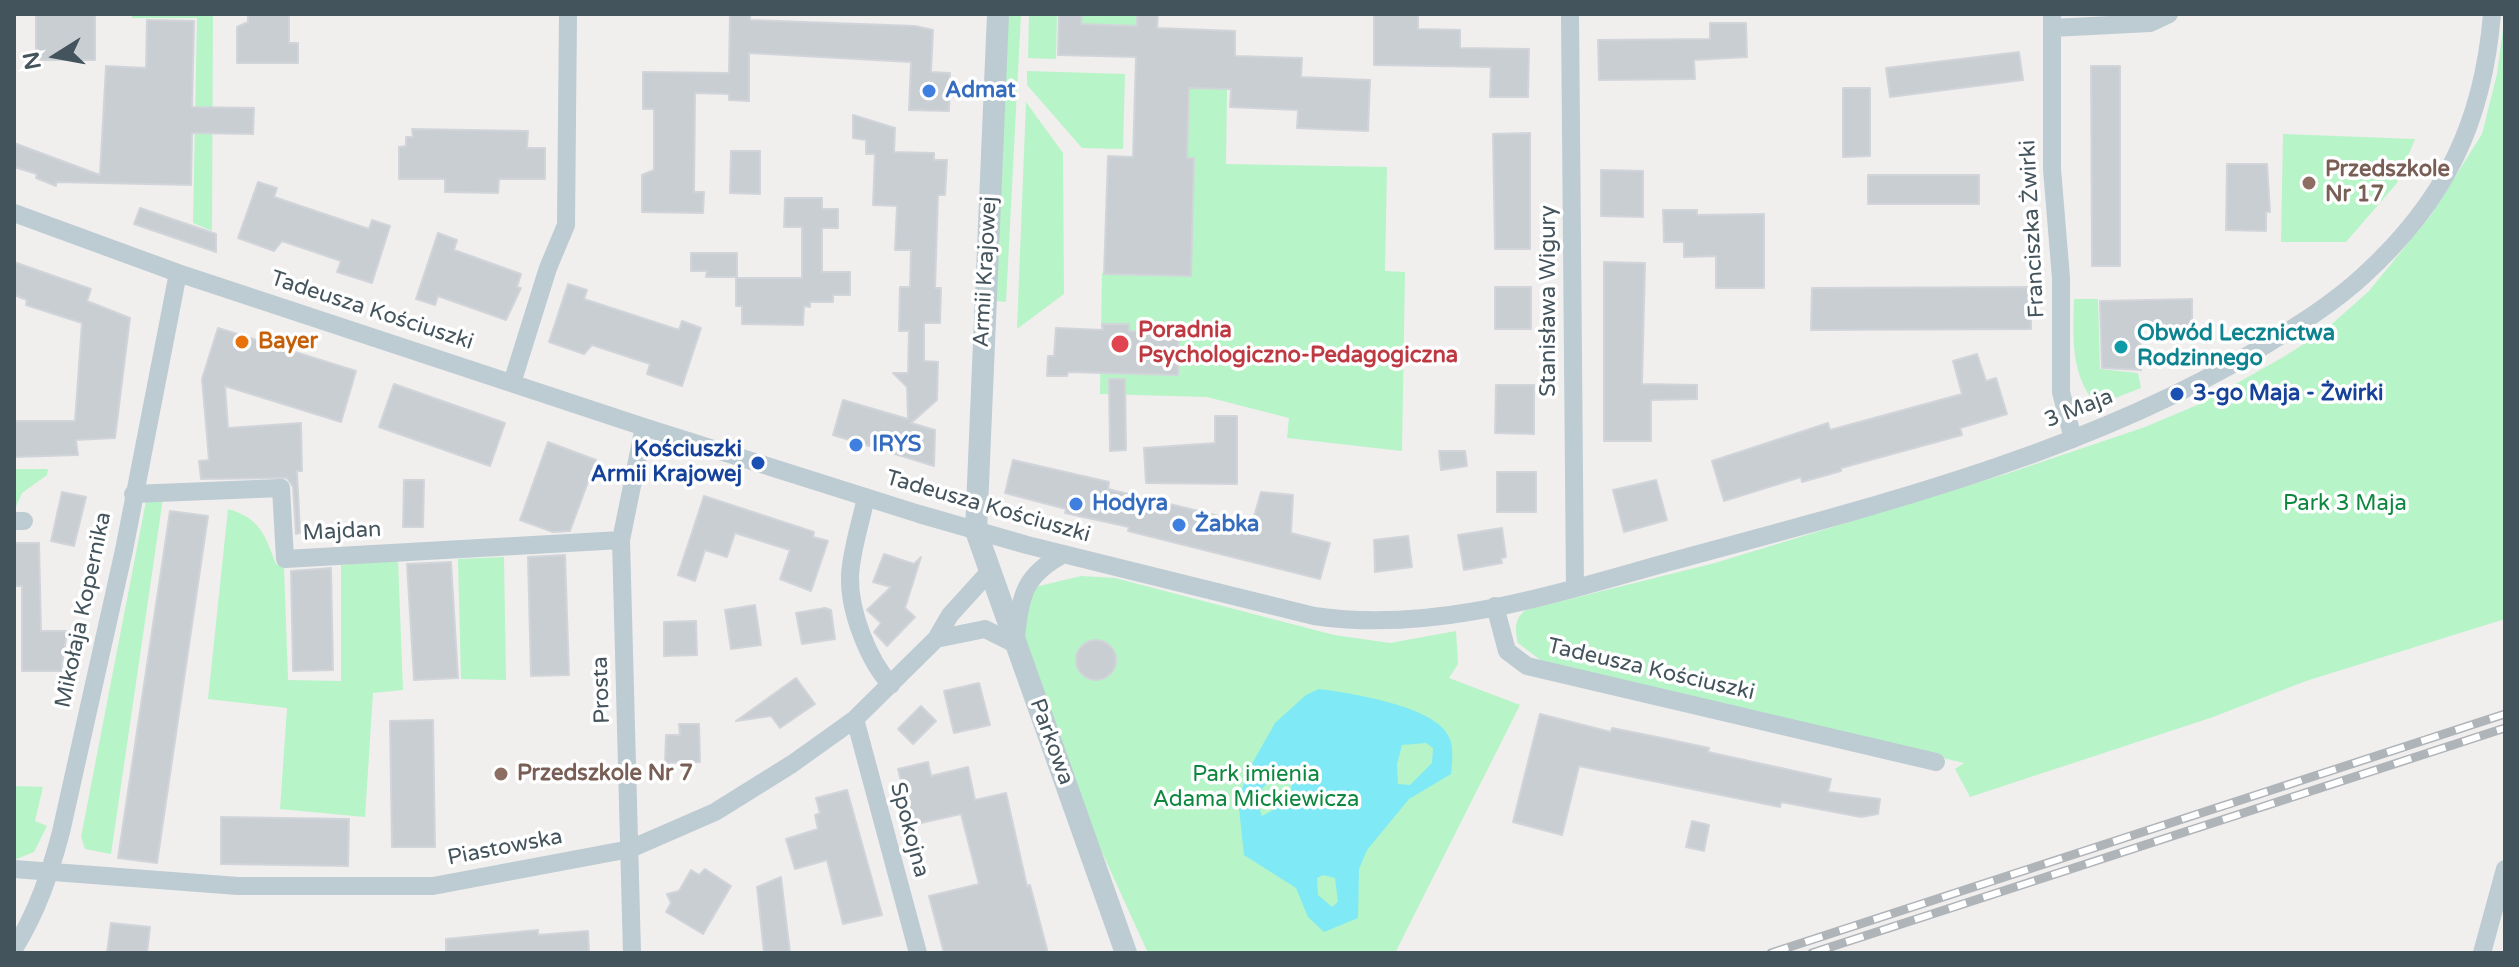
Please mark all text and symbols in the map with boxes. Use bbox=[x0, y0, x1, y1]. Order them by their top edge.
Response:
north arrow bbox=[16, 16, 96, 96]
text: N bbox=[18, 49, 47, 72]
place label: Admat bbox=[945, 78, 1016, 104]
marker: Admat bbox=[920, 82, 938, 100]
street label: Franciszka Żwirki bbox=[2015, 139, 2051, 319]
place label: Przedszkole Nr 17 bbox=[2325, 157, 2450, 208]
marker: Przedszkole Nr 17 bbox=[2300, 174, 2318, 192]
street label: Armii Krajowej bbox=[969, 196, 1003, 348]
street label: Stanisława Wigury bbox=[1536, 205, 1562, 397]
street label: Tadeusza Kościuszki bbox=[267, 266, 477, 356]
place label: Poradnia Psychologiczno-Pedagogiczna bbox=[1138, 318, 1458, 370]
place label: Obwód Lecznictwa Rodzinnego bbox=[2137, 321, 2335, 372]
place label: Bayer bbox=[258, 329, 318, 355]
marker: Bayer bbox=[233, 333, 251, 351]
marker: Poradnia Psychologiczno-Pedagogiczna bbox=[1109, 333, 1131, 355]
marker: Obwód Lecznictwa Rodzinnego bbox=[2112, 338, 2130, 356]
place label: 3-go Maja - Żwirki bbox=[2193, 381, 2384, 407]
street label: 3 Maja bbox=[2041, 384, 2117, 434]
marker: 3-go Maja - Żwirki bbox=[2168, 385, 2186, 403]
place label: IRYS bbox=[872, 432, 921, 458]
marker: IRYS bbox=[847, 436, 865, 454]
place label: Kościuszki Armii Krajowej bbox=[591, 437, 742, 488]
marker: Kościuszki Armii Krajowej bbox=[749, 454, 767, 472]
street label: Tadeusza Kościuszki bbox=[883, 465, 1093, 549]
place label: Hodyra bbox=[1092, 491, 1168, 517]
park label: Park 3 Maja bbox=[2283, 491, 2407, 517]
marker: Hodyra bbox=[1067, 495, 1085, 513]
street label: Mikołaja Kopernika bbox=[50, 510, 118, 710]
place label: Żabka bbox=[1195, 512, 1259, 538]
marker: Żabka bbox=[1170, 516, 1188, 534]
street label: Majdan bbox=[302, 517, 382, 547]
street label: Tadeusza Kościuszki bbox=[1545, 633, 1757, 707]
street label: Prosta bbox=[588, 656, 616, 724]
street label: Parkowa bbox=[1023, 695, 1079, 789]
place label: Przedszkole Nr 7 bbox=[517, 761, 693, 787]
park label: Park imienia Adama Mickiewicza bbox=[1153, 762, 1359, 814]
marker: Przedszkole Nr 7 bbox=[492, 765, 510, 783]
street label: Spokojna bbox=[884, 780, 934, 880]
street label: Piastowska bbox=[445, 824, 565, 872]

